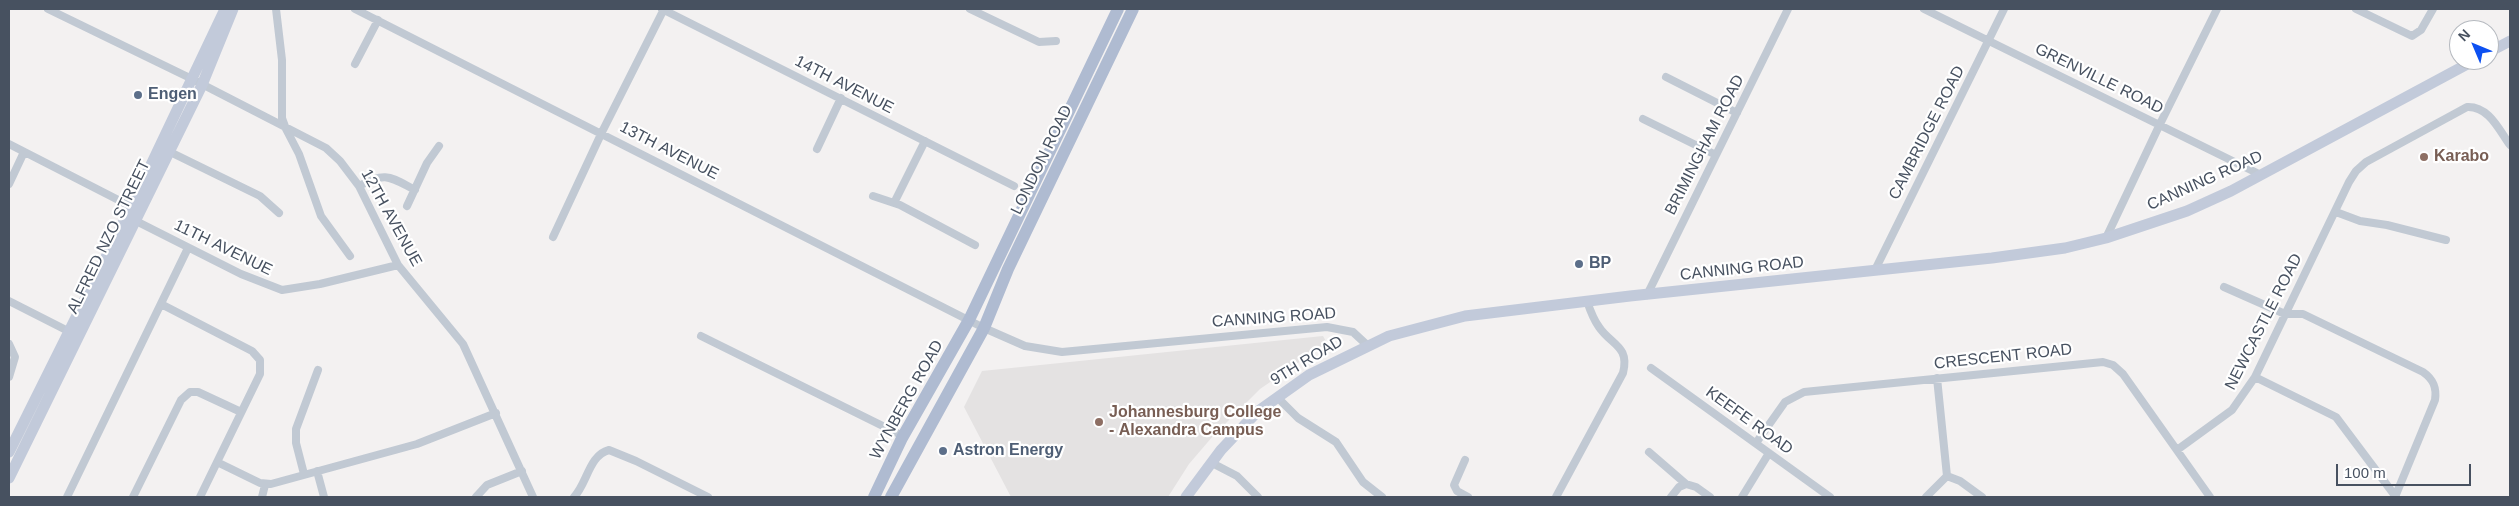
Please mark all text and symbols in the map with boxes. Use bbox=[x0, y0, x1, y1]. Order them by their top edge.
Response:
north arrow bbox=[2449, 20, 2499, 70]
text: N bbox=[2455, 26, 2473, 44]
street label: GRENVILLE ROAD bbox=[2032, 40, 2166, 118]
street label: 14TH AVENUE bbox=[791, 52, 897, 118]
street label: CAMBRIDGE ROAD bbox=[1885, 63, 1969, 203]
street label: BRIMINGHAM ROAD bbox=[1661, 72, 1749, 218]
place label: Engen bbox=[148, 85, 197, 105]
marker: Engen bbox=[132, 89, 144, 101]
street label: LONDON ROAD bbox=[1007, 102, 1077, 218]
street label: 13TH AVENUE bbox=[616, 118, 722, 184]
street label: CANNING ROAD bbox=[2144, 147, 2266, 215]
place label: Karabo bbox=[2434, 147, 2489, 167]
marker: Karabo bbox=[2418, 151, 2430, 163]
street label: ALFRED NZO STREET bbox=[63, 157, 155, 317]
street label: 12TH AVENUE bbox=[356, 166, 426, 270]
street label: 11TH AVENUE bbox=[171, 216, 275, 280]
street label: NEWCASTLE ROAD bbox=[2221, 251, 2307, 393]
street label: CANNING ROAD bbox=[1679, 253, 1805, 285]
place label: BP bbox=[1589, 254, 1611, 274]
marker: BP bbox=[1573, 258, 1585, 270]
street label: CANNING ROAD bbox=[1211, 304, 1337, 332]
street label: 9TH ROAD bbox=[1267, 332, 1347, 390]
street label: WYNBERG ROAD bbox=[866, 337, 948, 463]
street label: CRESCENT ROAD bbox=[1933, 340, 2073, 374]
street label: KEEFE ROAD bbox=[1702, 383, 1796, 459]
place label: Johannesburg College - Alexandra Campus bbox=[1109, 403, 1281, 441]
marker: Johannesburg College - Alexandra Campus bbox=[1093, 416, 1105, 428]
place label: Astron Energy bbox=[953, 441, 1063, 461]
marker: Astron Energy bbox=[937, 445, 949, 457]
scale bar bbox=[2339, 454, 2474, 486]
text: 100 m bbox=[2344, 464, 2386, 481]

